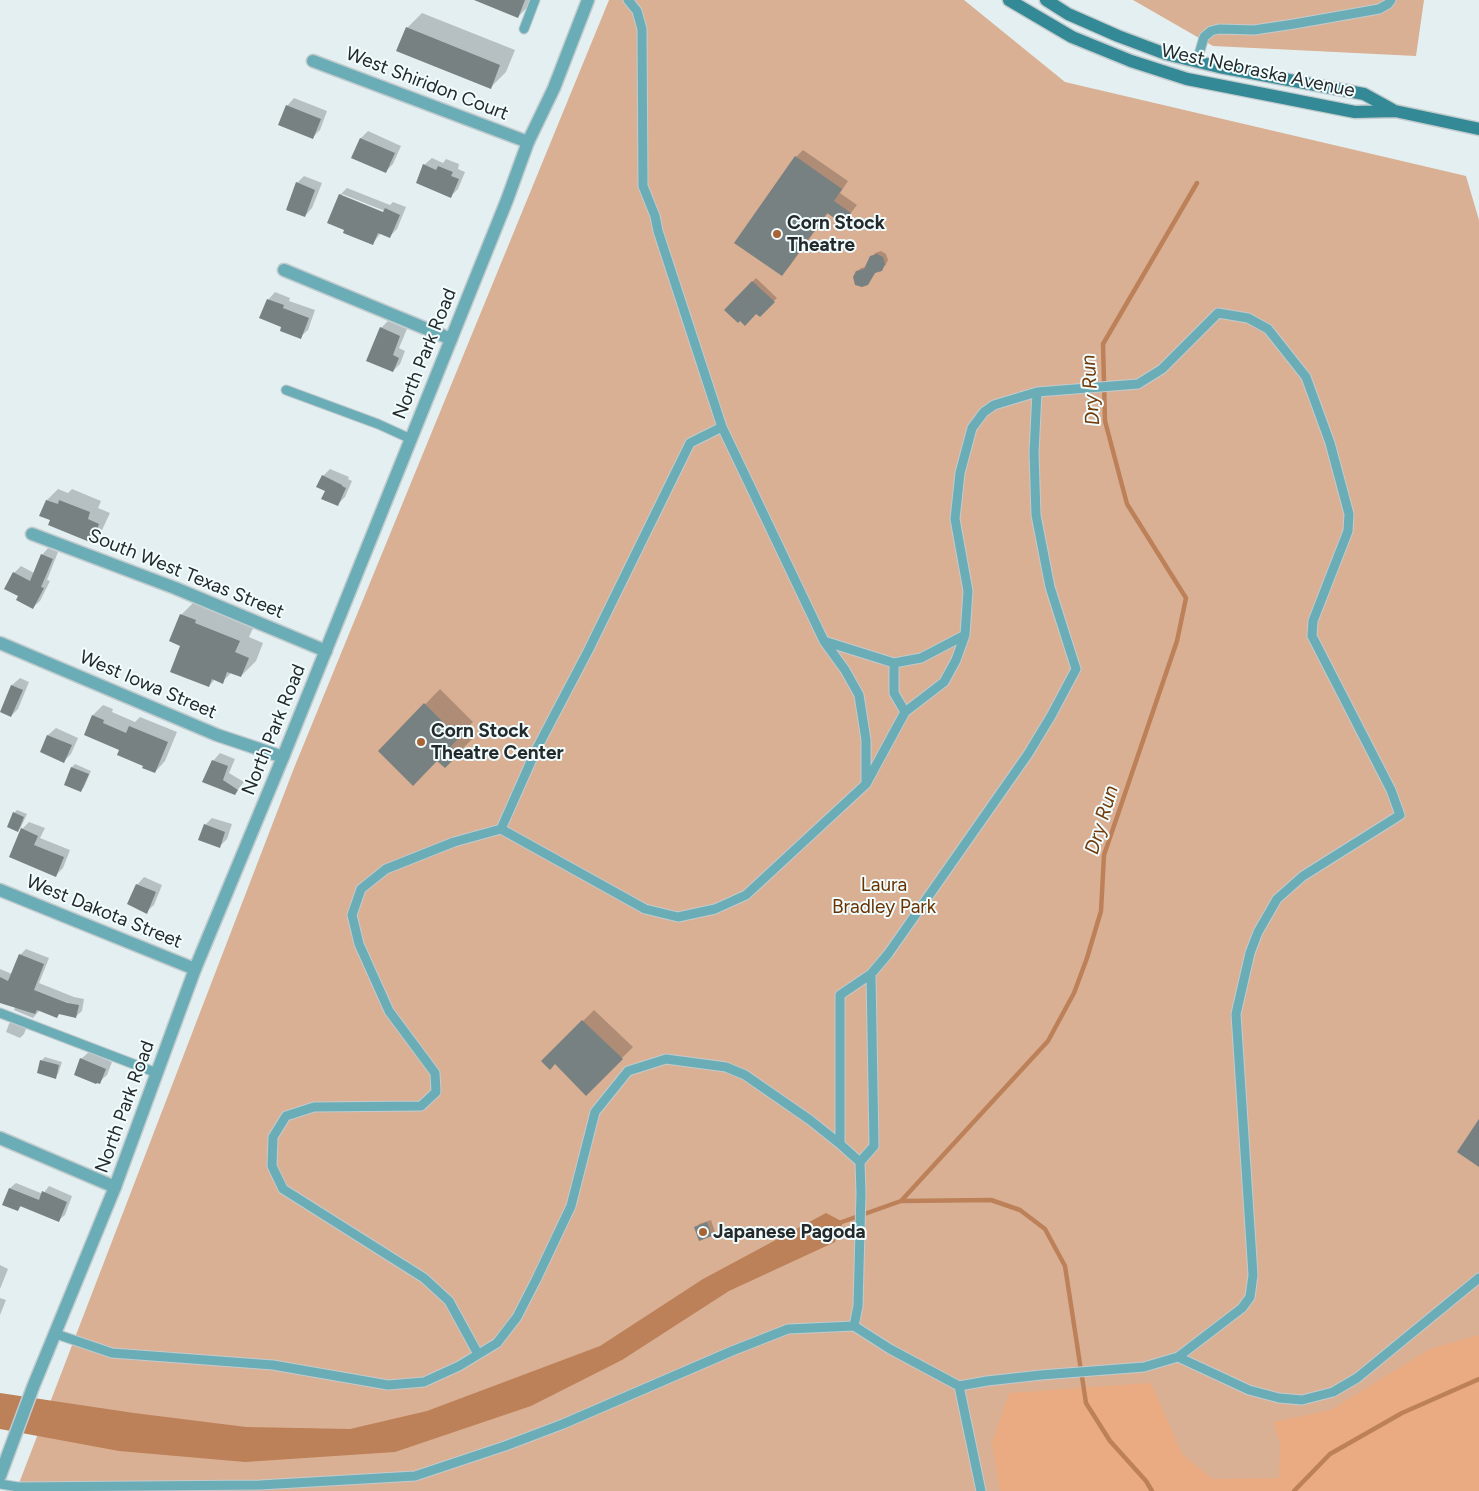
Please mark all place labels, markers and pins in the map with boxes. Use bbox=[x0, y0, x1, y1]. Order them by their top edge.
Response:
place label: Corn Stock Theatre bbox=[787, 212, 885, 256]
marker: Corn Stock Theatre bbox=[771, 228, 783, 240]
place label: Corn Stock Theatre Center bbox=[431, 720, 564, 764]
marker: Corn Stock Theatre Center bbox=[415, 736, 427, 748]
place label: Japanese Pagoda bbox=[713, 1221, 866, 1243]
marker: Japanese Pagoda bbox=[697, 1226, 709, 1238]

